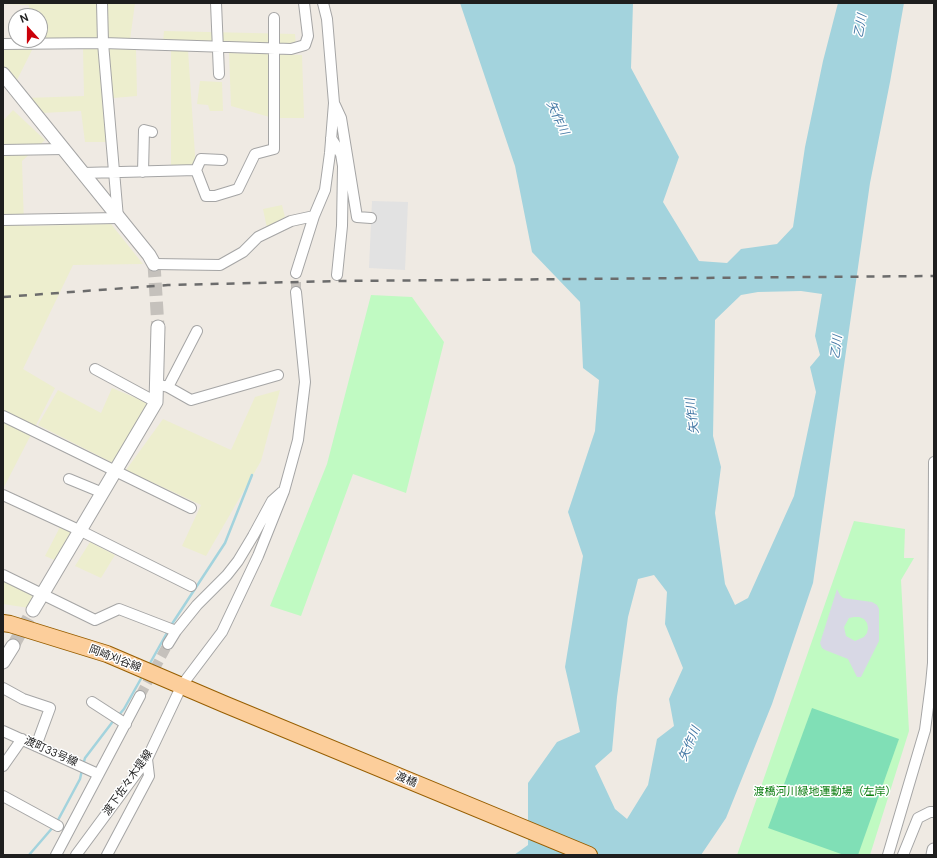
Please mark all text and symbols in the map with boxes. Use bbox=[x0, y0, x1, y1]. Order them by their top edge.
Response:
north arrow bbox=[8, 8, 48, 48]
text: N bbox=[18, 10, 30, 26]
water label: 乙川 bbox=[852, 13, 870, 39]
water label: 矢作川 bbox=[543, 99, 571, 137]
water label: 乙川 bbox=[828, 334, 846, 360]
water label: 矢作川 bbox=[684, 397, 702, 435]
street label: 岡崎刈谷線 bbox=[87, 643, 143, 675]
water label: 矢作川 bbox=[676, 725, 704, 763]
street label: 渡町33号線 bbox=[22, 734, 80, 770]
street label: 渡下佐々木堤線 bbox=[101, 748, 155, 818]
street label: 渡橋 bbox=[393, 770, 419, 790]
park label: 渡橋河川緑地運動場（左岸） bbox=[754, 785, 896, 799]

